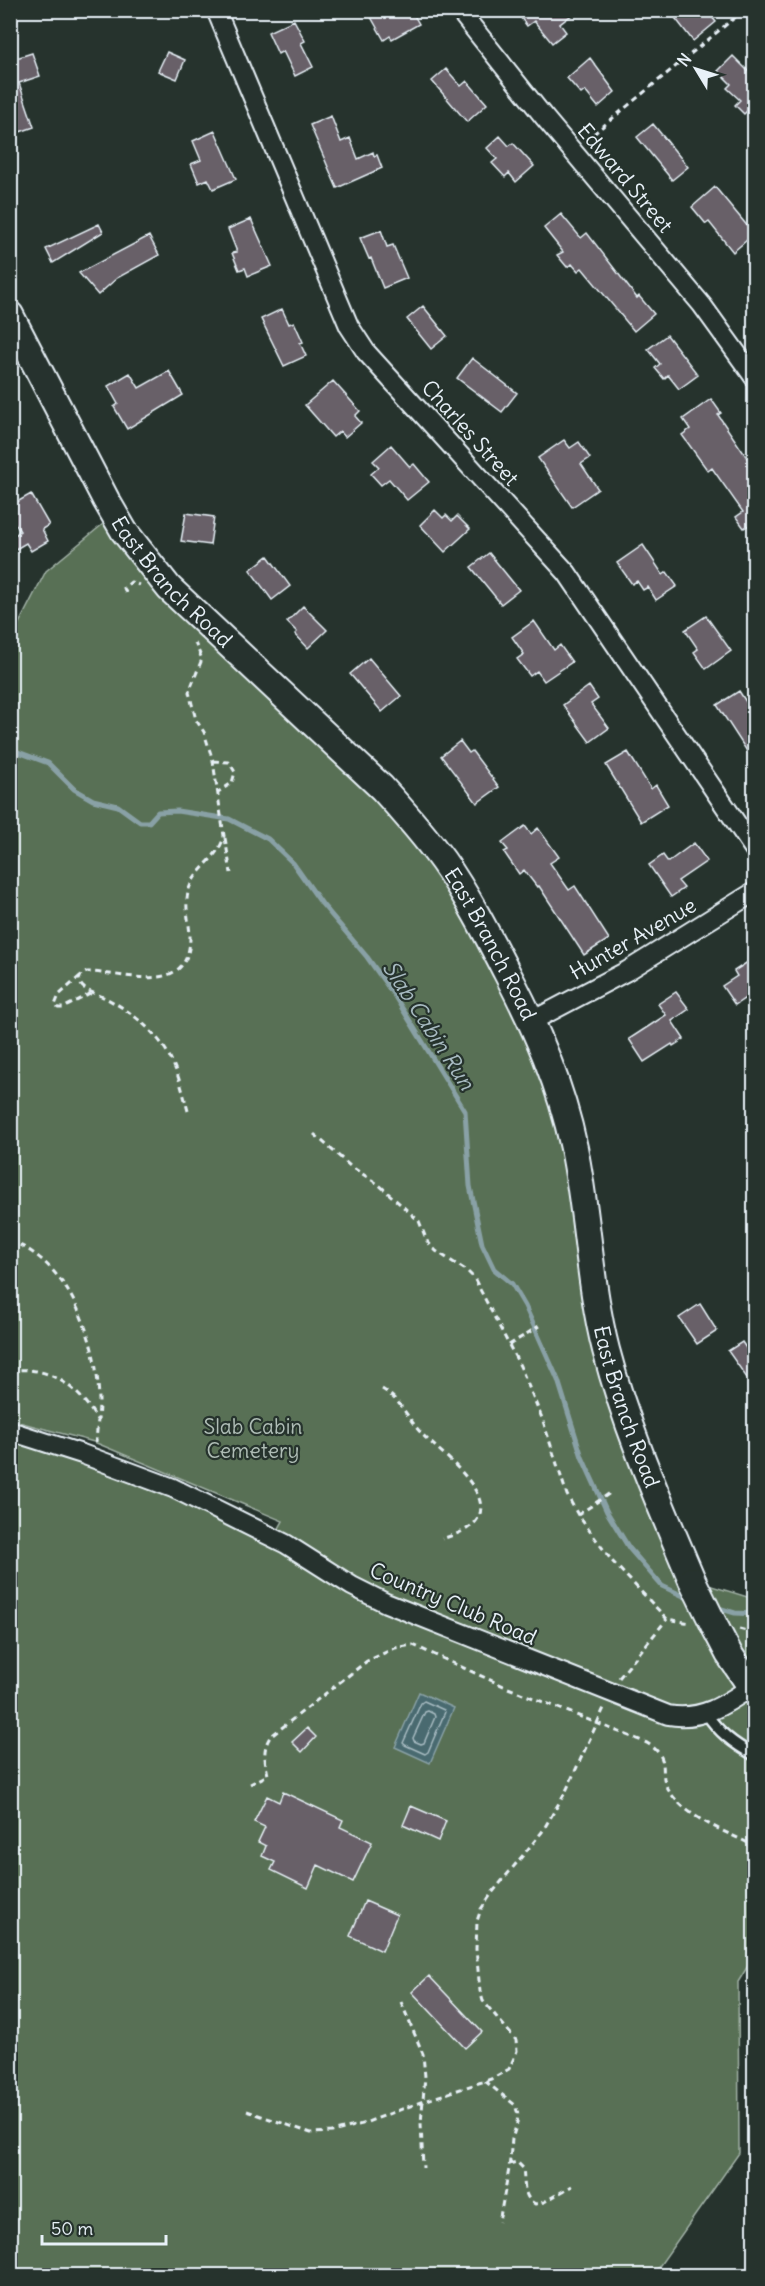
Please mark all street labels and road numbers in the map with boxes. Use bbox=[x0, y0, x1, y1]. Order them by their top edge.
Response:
street label: Edward Street bbox=[572, 117, 679, 238]
street label: Charles Street bbox=[416, 374, 525, 491]
street label: East Branch Road bbox=[105, 511, 238, 653]
street label: East Branch Road bbox=[438, 863, 542, 1024]
street label: Hunter Avenue bbox=[565, 892, 701, 986]
street label: East Branch Road bbox=[588, 1323, 666, 1491]
street label: Country Club Road bbox=[366, 1556, 541, 1651]

